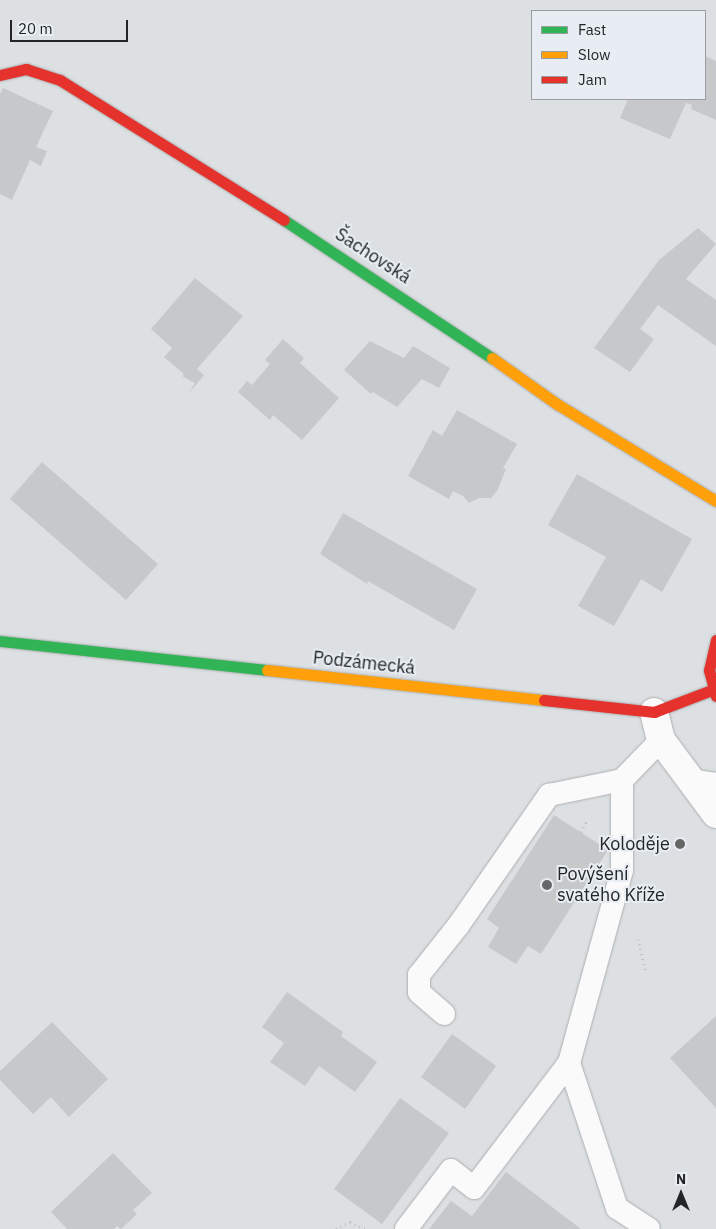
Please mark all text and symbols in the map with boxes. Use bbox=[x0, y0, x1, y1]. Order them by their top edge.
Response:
scale bar bbox=[12, 10, 130, 42]
legend bbox=[531, 10, 706, 100]
text: 20 m bbox=[18, 19, 53, 38]
text: Fast bbox=[578, 20, 606, 39]
text: Slow bbox=[578, 45, 611, 64]
text: Jam bbox=[578, 70, 607, 89]
street label: Šachovská bbox=[331, 224, 415, 288]
street label: Podzámecká bbox=[312, 647, 416, 679]
place label: Koloděje bbox=[599, 833, 670, 855]
marker: Koloděje bbox=[674, 838, 686, 850]
place label: Povýšení svatého Kříže bbox=[557, 864, 665, 906]
marker: Povýšení svatého Kříže bbox=[541, 879, 553, 891]
north arrow bbox=[656, 1169, 706, 1219]
text: N bbox=[676, 1170, 686, 1188]

